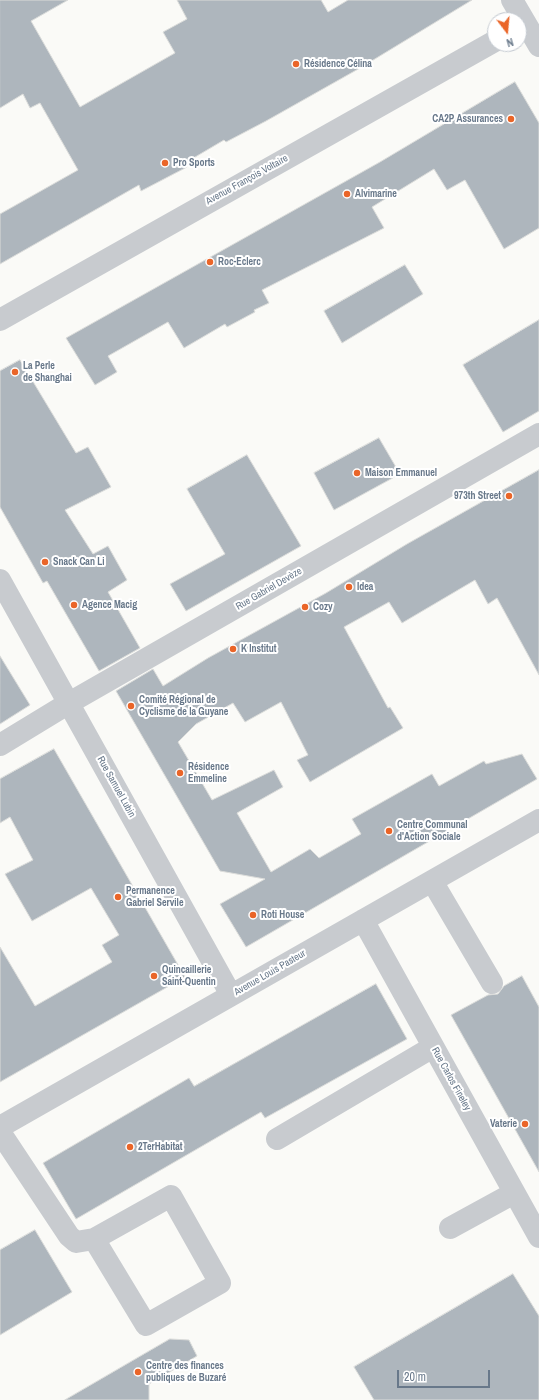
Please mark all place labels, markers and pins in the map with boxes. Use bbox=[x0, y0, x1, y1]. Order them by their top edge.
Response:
place label: Résidence Célina bbox=[304, 58, 372, 70]
marker: Résidence Célina bbox=[291, 59, 301, 69]
place label: CA2P Assurances bbox=[432, 113, 503, 125]
marker: CA2P Assurances bbox=[506, 114, 516, 124]
place label: Pro Sports bbox=[173, 157, 215, 169]
marker: Pro Sports bbox=[160, 158, 170, 168]
place label: Alvimarine bbox=[355, 188, 397, 200]
marker: Alvimarine bbox=[342, 189, 352, 199]
place label: Roc-Eclerc bbox=[218, 256, 261, 268]
marker: Roc-Eclerc bbox=[205, 257, 215, 267]
place label: La Perle de Shanghai bbox=[23, 360, 72, 384]
marker: La Perle de Shanghai bbox=[10, 367, 20, 377]
place label: Maison Emmanuel bbox=[365, 467, 437, 479]
marker: Maison Emmanuel bbox=[352, 468, 362, 478]
place label: 973th Street bbox=[454, 490, 501, 502]
marker: 973th Street bbox=[504, 491, 514, 501]
place label: Snack Can Li bbox=[53, 556, 104, 568]
marker: Snack Can Li bbox=[40, 557, 50, 567]
place label: Idea bbox=[357, 581, 373, 593]
marker: Idea bbox=[344, 582, 354, 592]
place label: Agence Macig bbox=[82, 599, 137, 611]
marker: Agence Macig bbox=[69, 600, 79, 610]
place label: Cozy bbox=[313, 601, 333, 613]
marker: Cozy bbox=[300, 602, 310, 612]
place label: K Institut bbox=[241, 643, 277, 655]
marker: K Institut bbox=[228, 644, 238, 654]
place label: Comité Régional de Cyclisme de la Guyane bbox=[139, 694, 228, 718]
marker: Comité Régional de Cyclisme de la Guyane bbox=[126, 701, 136, 711]
place label: Résidence Emmeline bbox=[188, 761, 229, 784]
marker: Résidence Emmeline bbox=[175, 768, 185, 778]
place label: Centre Communal d'Action Sociale bbox=[397, 819, 468, 842]
marker: Centre Communal d'Action Sociale bbox=[384, 826, 394, 836]
place label: Permanence Gabriel Servile bbox=[126, 885, 183, 908]
marker: Permanence Gabriel Servile bbox=[113, 892, 123, 902]
place label: Roti House bbox=[261, 909, 304, 921]
marker: Roti House bbox=[248, 910, 258, 920]
place label: Quincaillerie Saint-Quentin bbox=[162, 964, 216, 988]
marker: Quincaillerie Saint-Quentin bbox=[149, 971, 159, 981]
place label: Vaterie bbox=[490, 1118, 517, 1130]
marker: Vaterie bbox=[520, 1119, 530, 1129]
place label: 2TerHabitat bbox=[138, 1141, 183, 1153]
marker: 2TerHabitat bbox=[125, 1142, 135, 1152]
place label: Centre des finances publiques de Buzaré bbox=[146, 1360, 226, 1384]
marker: Centre des finances publiques de Buzaré bbox=[133, 1367, 143, 1377]

